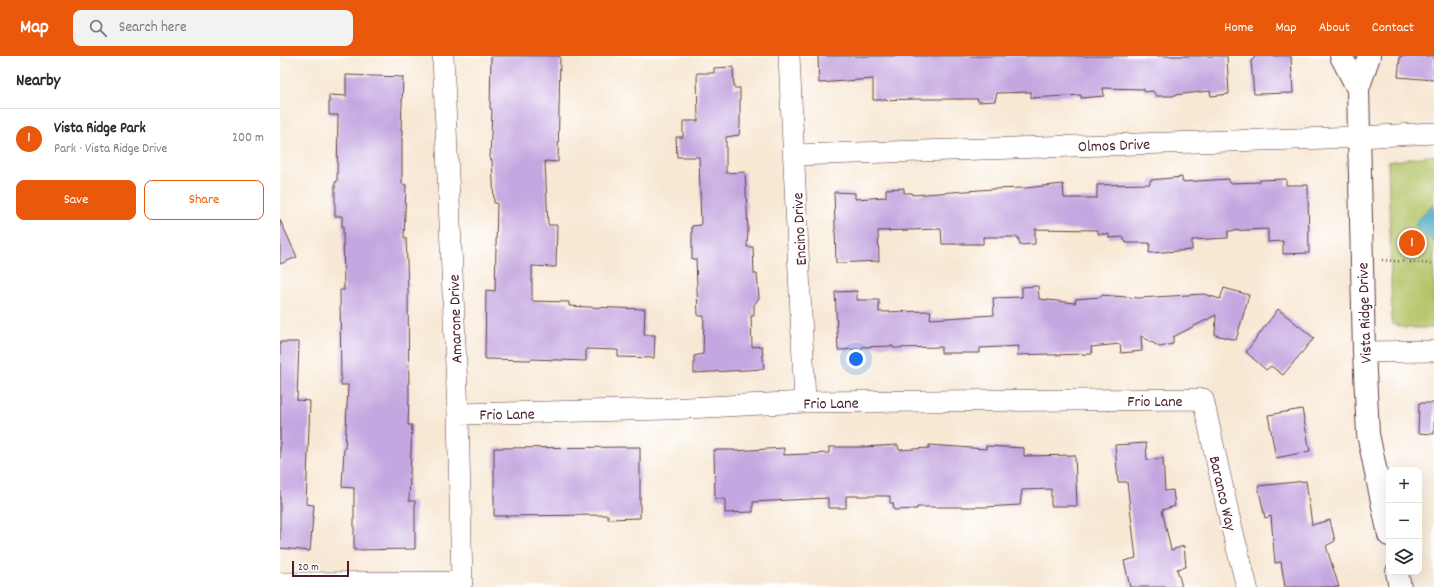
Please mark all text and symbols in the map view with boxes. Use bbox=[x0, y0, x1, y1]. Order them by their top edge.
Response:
search box bbox=[73, 10, 353, 46]
text: Map bbox=[20, 15, 49, 42]
icon: search bbox=[87, 17, 109, 39]
text: Search here bbox=[119, 17, 187, 39]
text: Home bbox=[1224, 18, 1253, 38]
text: Map bbox=[1275, 18, 1297, 38]
text: About bbox=[1319, 18, 1350, 38]
text: Contact bbox=[1372, 18, 1414, 38]
text: Nearby bbox=[16, 70, 60, 94]
text: Vista Ridge Park bbox=[54, 118, 146, 140]
text: 1 bbox=[28, 129, 30, 148]
text: 200 m bbox=[232, 129, 264, 148]
street label: Olmos Drive bbox=[1078, 134, 1151, 159]
text: Park · Vista Ridge Drive bbox=[54, 140, 167, 159]
button: Save bbox=[16, 180, 136, 220]
button: Share bbox=[144, 180, 264, 220]
street label: Encino Drive bbox=[787, 192, 814, 266]
pin: 1 bbox=[1399, 228, 1425, 258]
street label: Vista Ridge Drive bbox=[1352, 262, 1379, 364]
street label: Amarone Drive bbox=[443, 274, 470, 364]
your location bbox=[846, 349, 866, 369]
street label: Frio Lane bbox=[1127, 391, 1183, 414]
street label: Frio Lane bbox=[803, 393, 859, 416]
street label: Frio Lane bbox=[479, 404, 535, 427]
street label: Baranco Way bbox=[1202, 454, 1241, 534]
map controls bbox=[1386, 467, 1422, 575]
button: + bbox=[1386, 467, 1422, 503]
button: − bbox=[1386, 503, 1422, 539]
button: layers bbox=[1386, 539, 1422, 575]
scale bar bbox=[292, 559, 349, 578]
text: 20 m bbox=[298, 560, 319, 576]

